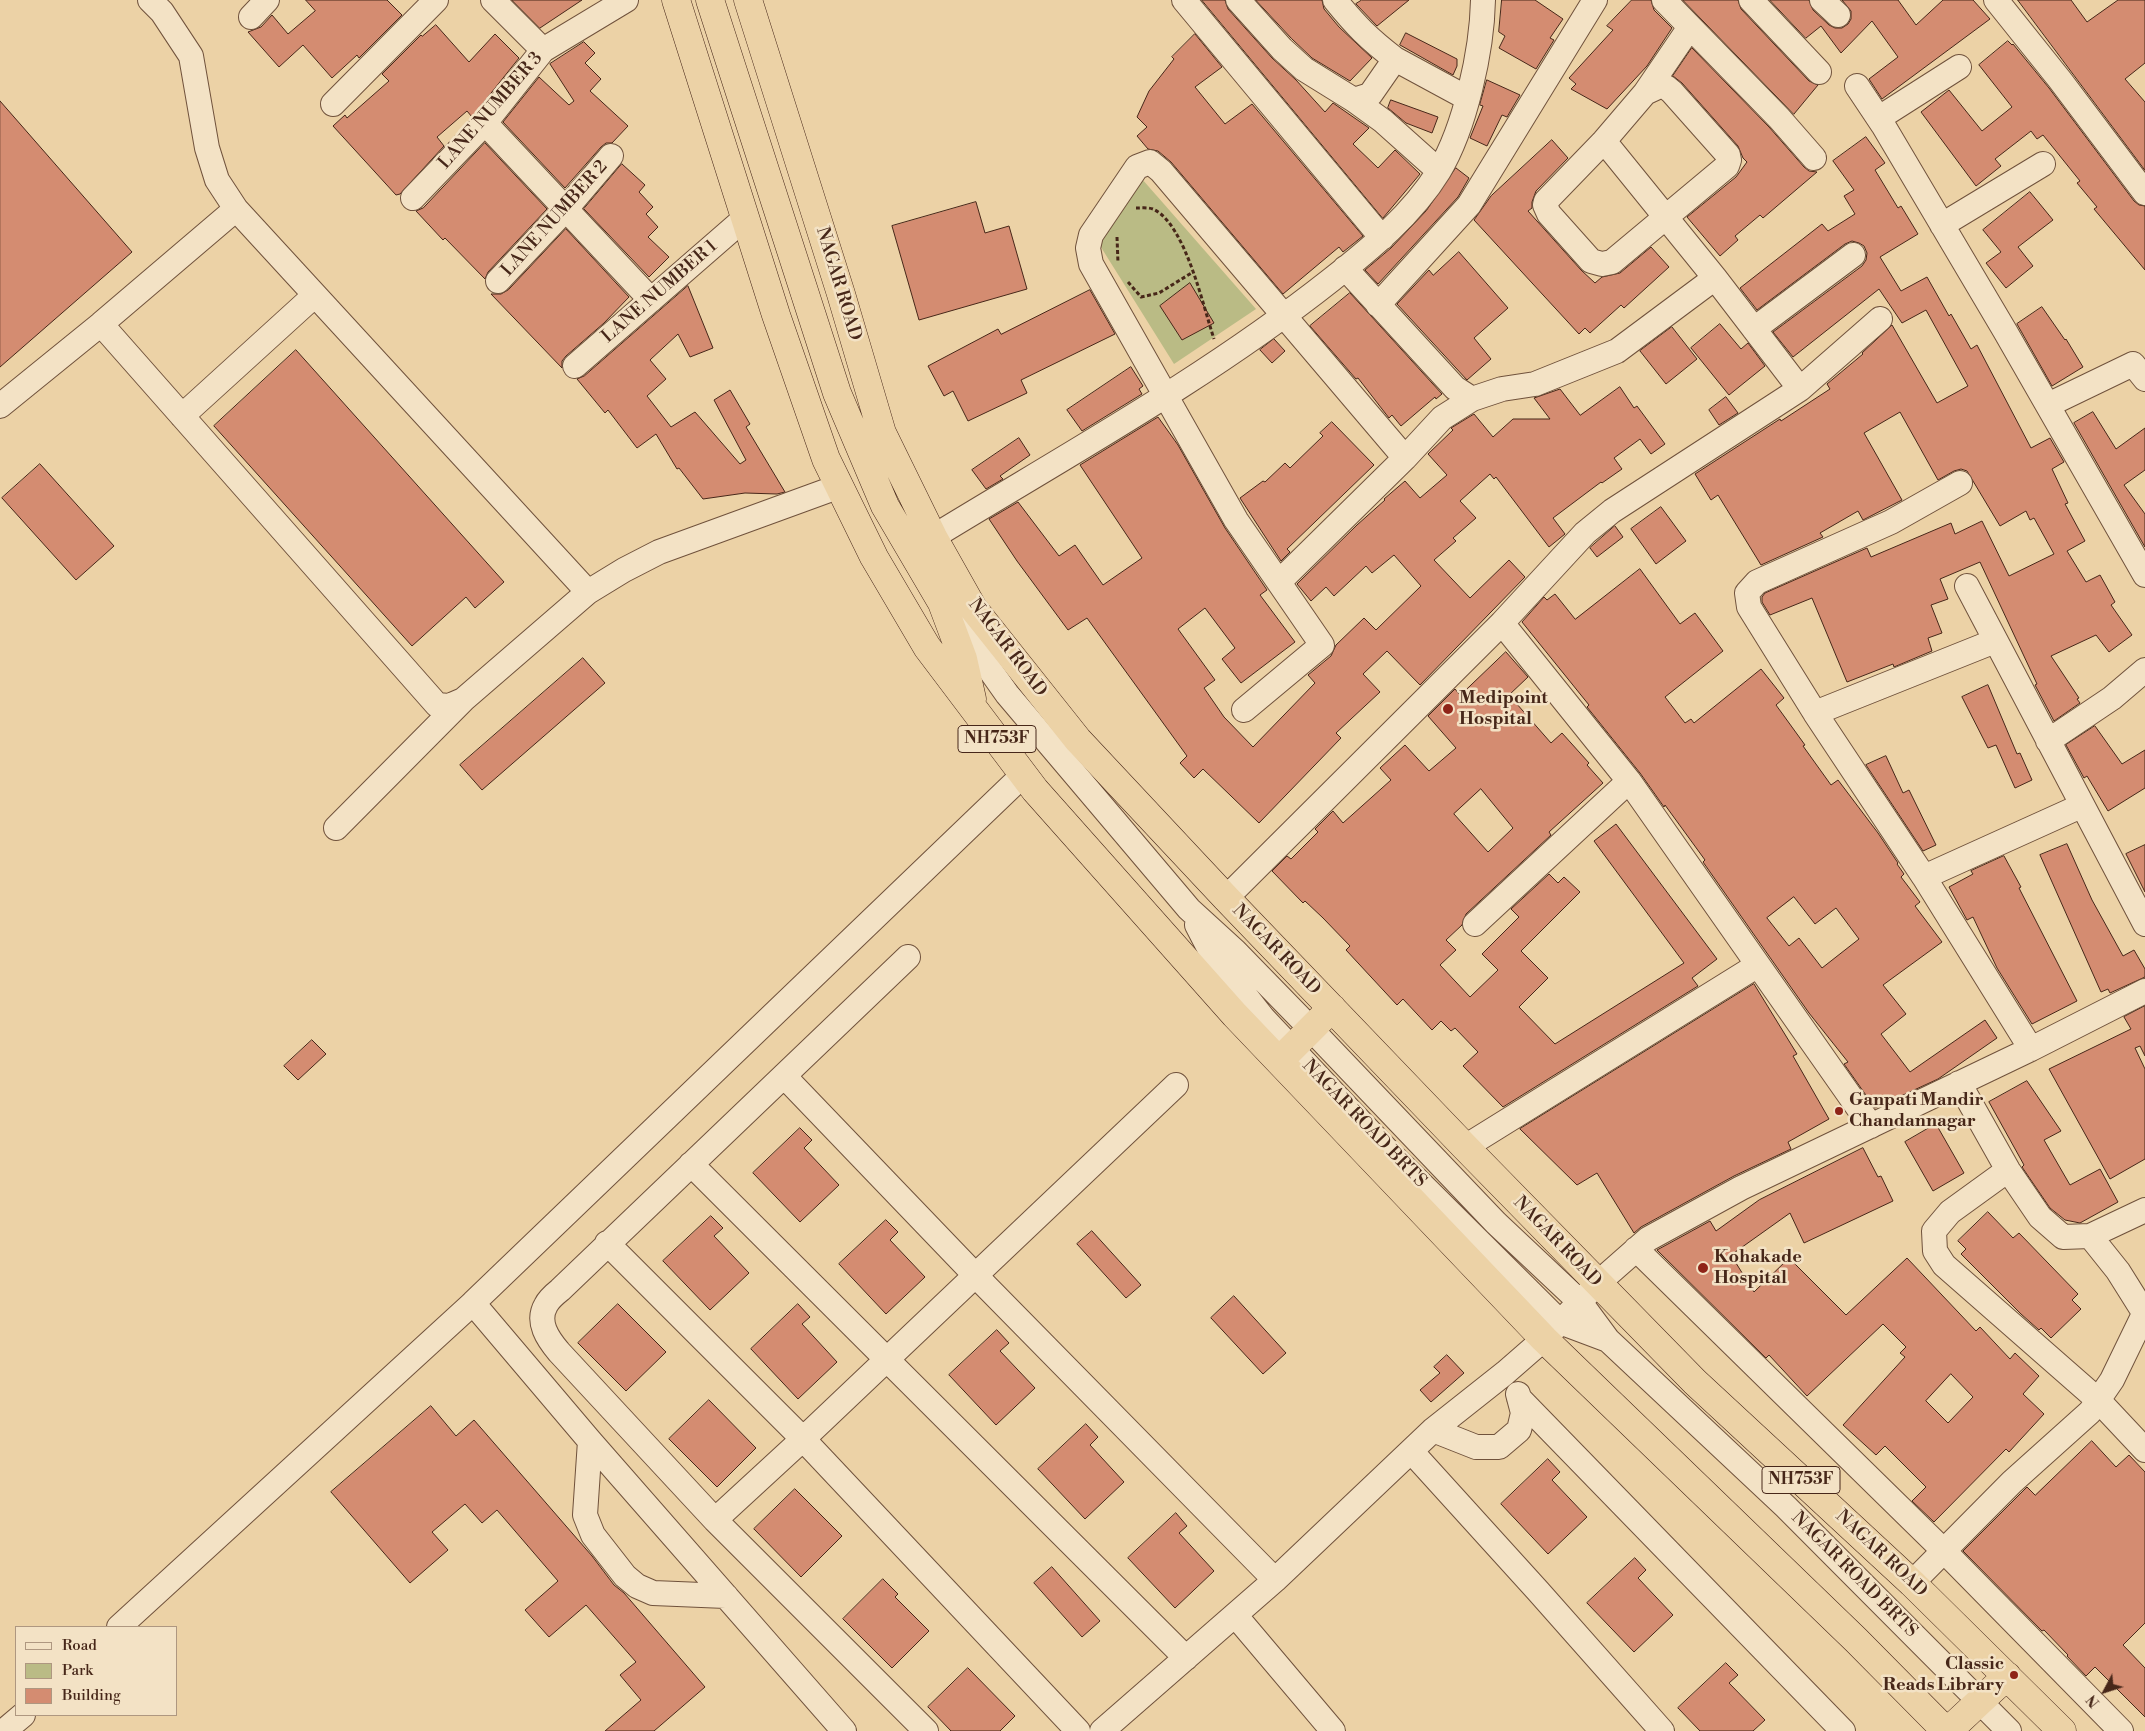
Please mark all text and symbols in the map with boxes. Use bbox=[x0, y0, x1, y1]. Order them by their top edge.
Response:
street label: LANE NUMBER 3 bbox=[434, 48, 548, 174]
street label: LANE NUMBER 2 bbox=[497, 157, 613, 281]
street label: NAGAR ROAD bbox=[810, 225, 866, 343]
street label: LANE NUMBER 1 bbox=[598, 236, 722, 348]
street label: NAGAR ROAD bbox=[963, 595, 1051, 701]
place label: Medipoint Hospital bbox=[1459, 688, 1548, 731]
marker: Medipoint Hospital bbox=[1441, 702, 1455, 716]
road number: NH753F bbox=[958, 726, 1036, 752]
street label: NAGAR ROAD bbox=[1227, 900, 1325, 1000]
street label: NAGAR ROAD BRTS bbox=[1297, 1056, 1431, 1192]
place label: Ganpati Mandir Chandannagar bbox=[1849, 1090, 1984, 1132]
marker: Ganpati Mandir Chandannagar bbox=[1833, 1105, 1845, 1117]
street label: NAGAR ROAD bbox=[1508, 1192, 1606, 1292]
place label: Kohakade Hospital bbox=[1714, 1247, 1802, 1290]
marker: Kohakade Hospital bbox=[1696, 1261, 1710, 1275]
road number: NH753F bbox=[1762, 1466, 1840, 1494]
street label: NAGAR ROAD bbox=[1831, 1506, 1931, 1602]
street label: NAGAR ROAD BRTS bbox=[1786, 1507, 1922, 1643]
legend bbox=[15, 1626, 178, 1716]
text: Road bbox=[62, 1636, 97, 1655]
place label: Classic Reads Library bbox=[1883, 1654, 2004, 1696]
text: Park bbox=[62, 1661, 93, 1680]
north arrow bbox=[2080, 1666, 2130, 1716]
marker: Classic Reads Library bbox=[2008, 1669, 2020, 1681]
text: Building bbox=[62, 1686, 121, 1705]
text: N bbox=[2083, 1691, 2104, 1711]

